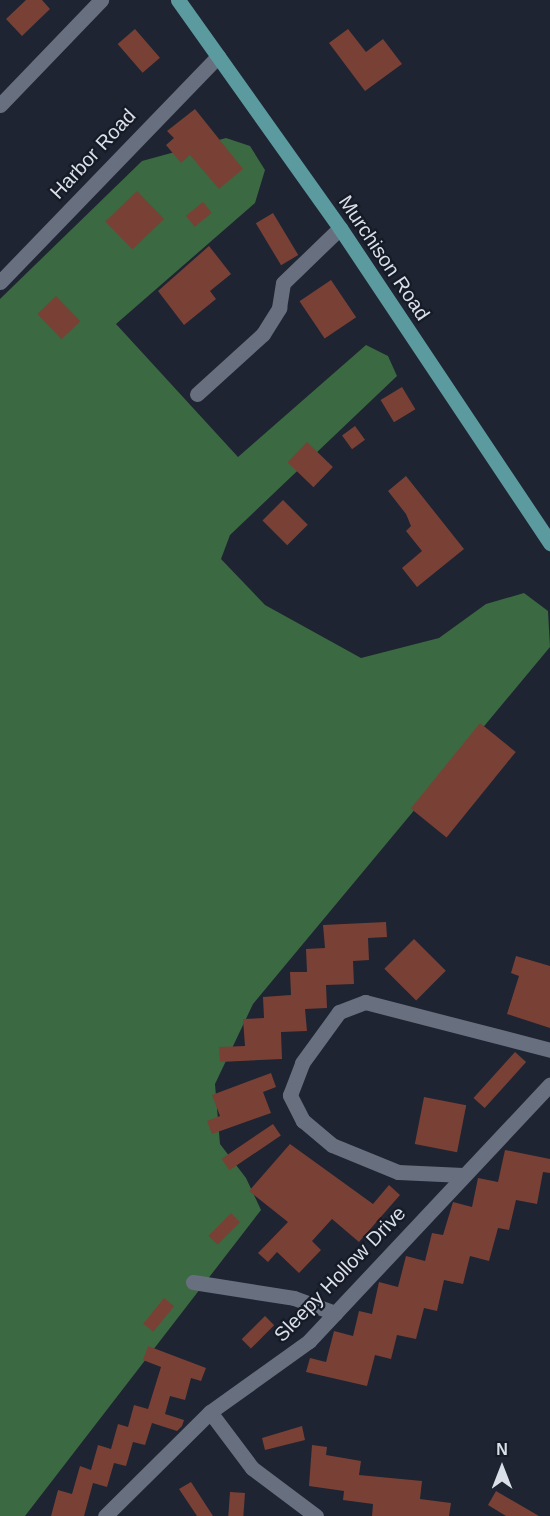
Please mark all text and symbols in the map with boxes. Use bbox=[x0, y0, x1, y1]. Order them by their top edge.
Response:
street label: Harbor Road bbox=[45, 104, 141, 204]
street label: Murchison Road bbox=[333, 191, 435, 325]
street label: Sleepy Hollow Drive bbox=[269, 1201, 411, 1347]
north arrow bbox=[472, 1438, 532, 1498]
text: N bbox=[496, 1441, 508, 1458]

